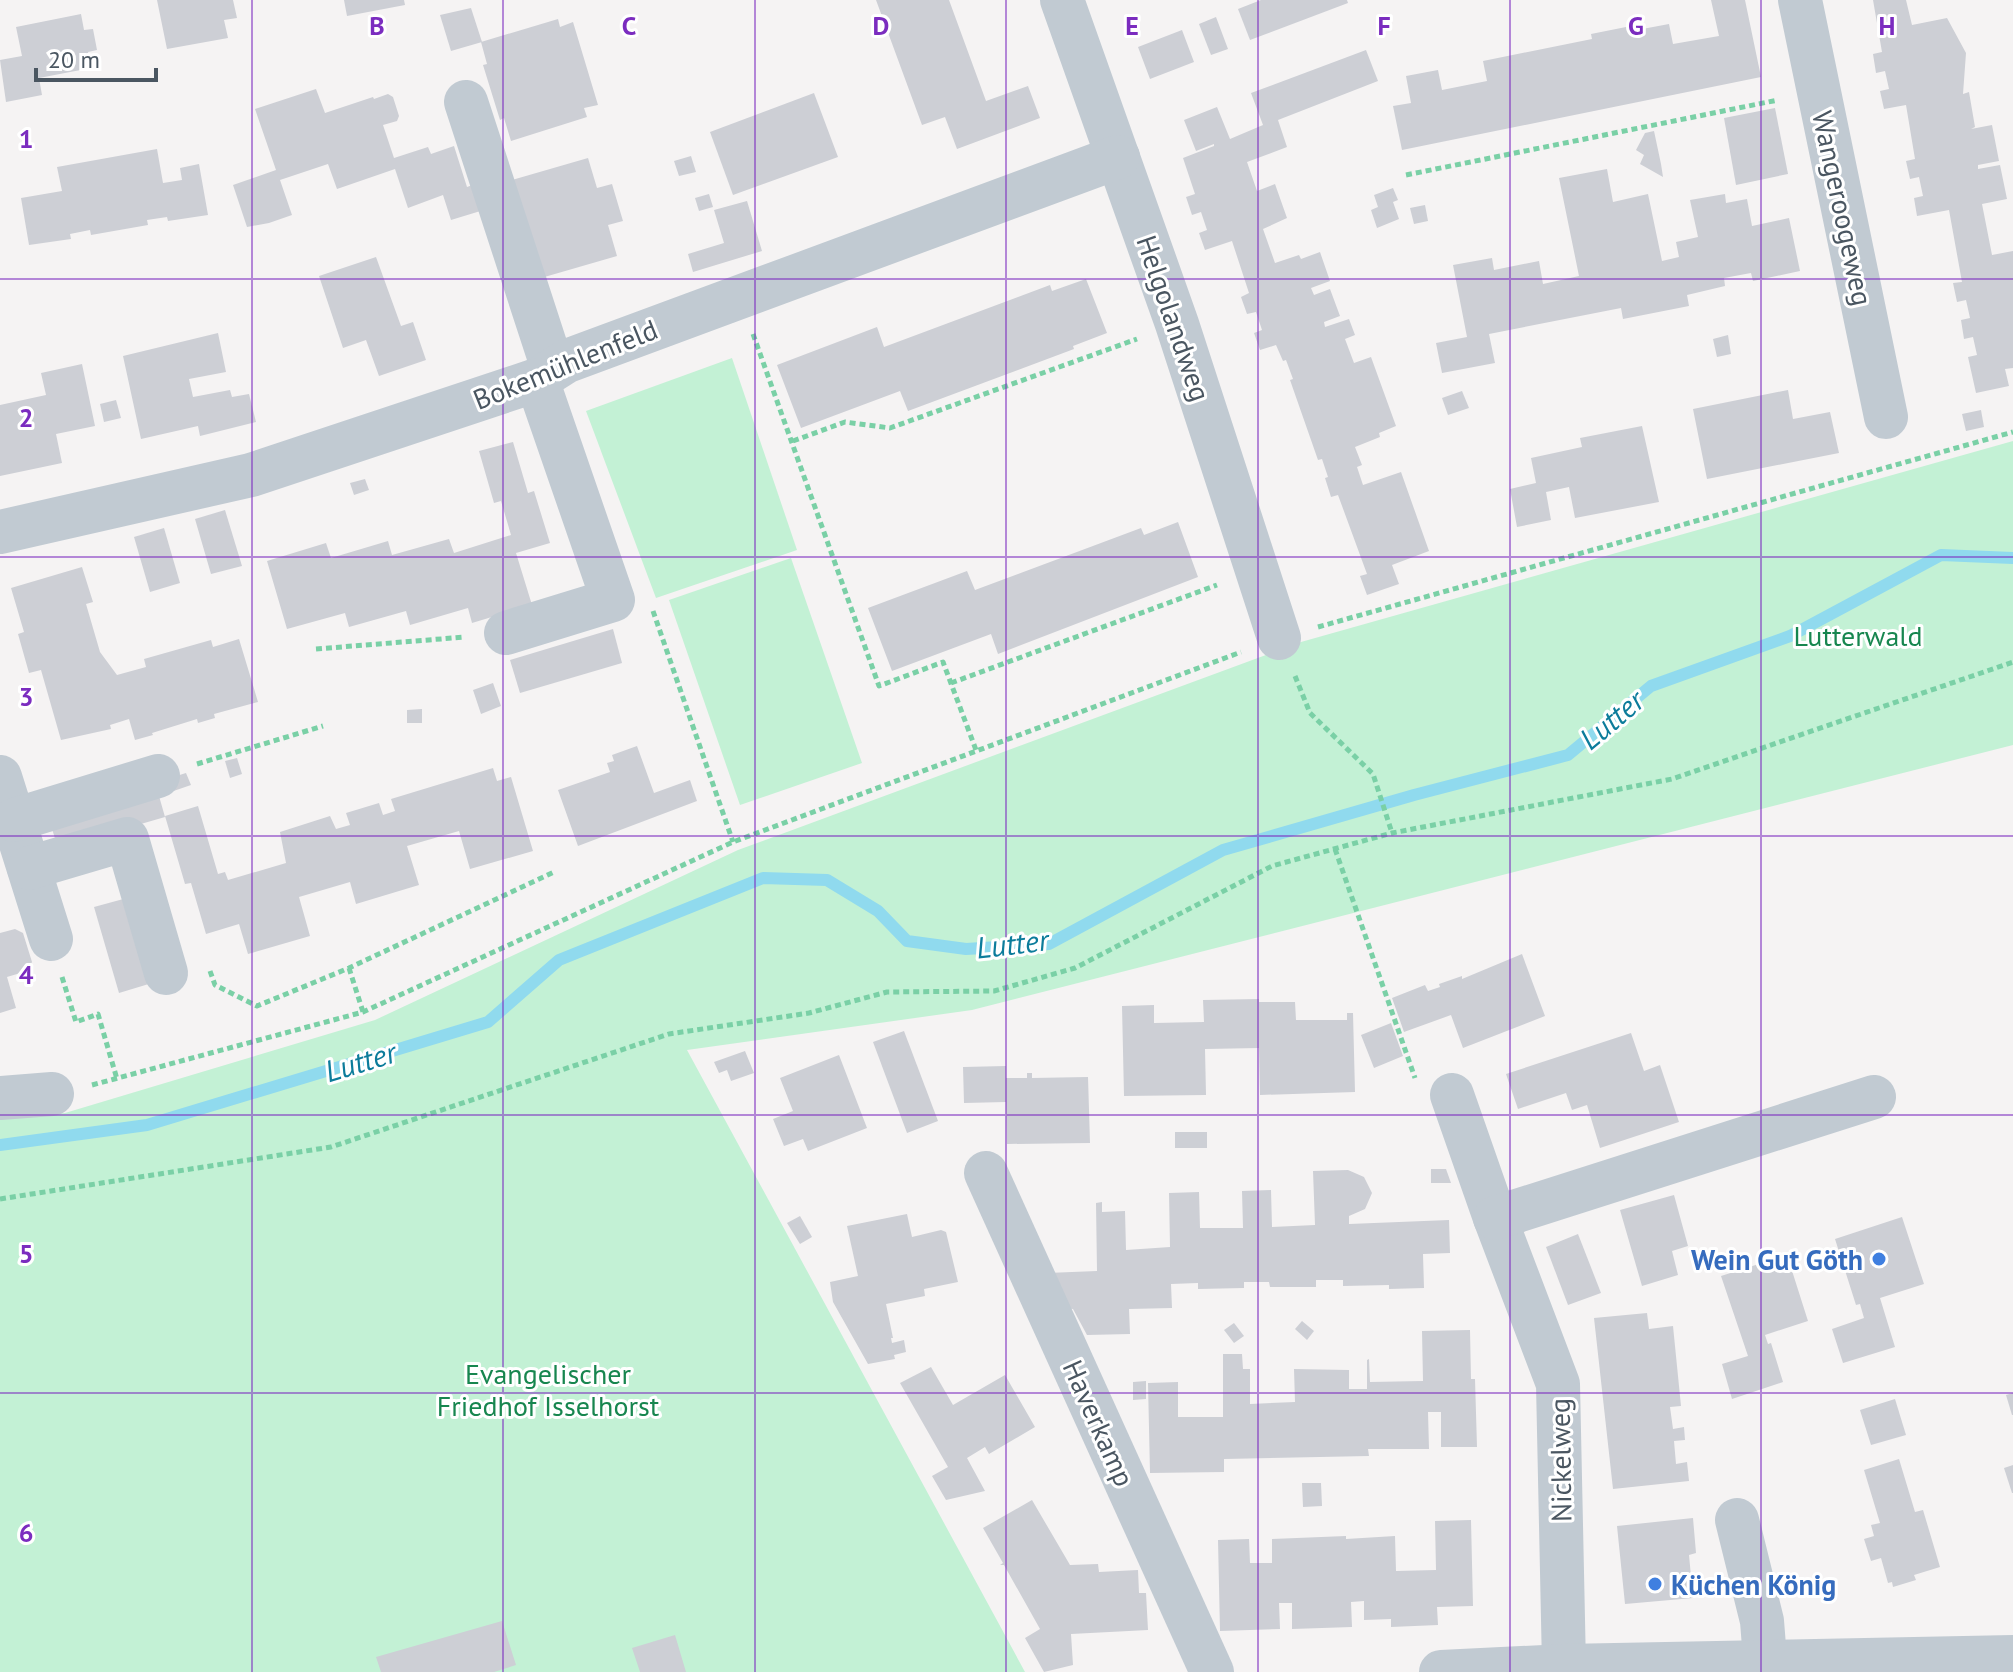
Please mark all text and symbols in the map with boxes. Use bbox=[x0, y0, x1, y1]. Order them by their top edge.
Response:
text: B bbox=[369, 9, 385, 42]
text: C bbox=[622, 9, 636, 42]
text: D bbox=[873, 9, 889, 42]
text: E bbox=[1125, 9, 1139, 42]
text: F bbox=[1377, 9, 1391, 42]
text: G bbox=[1628, 9, 1644, 42]
text: H bbox=[1879, 9, 1895, 42]
scale bar bbox=[36, 32, 156, 82]
text: 20 m bbox=[48, 44, 100, 75]
street label: Wangeroogeweg bbox=[1804, 107, 1882, 309]
text: 1 bbox=[19, 122, 33, 155]
street label: Helgolandweg bbox=[1128, 230, 1220, 406]
street label: Bokemühlenfeld bbox=[467, 310, 663, 418]
text: 2 bbox=[19, 401, 33, 434]
park label: Lutterwald bbox=[1793, 617, 1923, 654]
water label: Lutter bbox=[1571, 679, 1653, 757]
text: 3 bbox=[19, 680, 33, 713]
water label: Lutter bbox=[974, 919, 1053, 967]
text: 4 bbox=[19, 958, 34, 991]
water label: Lutter bbox=[320, 1031, 402, 1090]
text: 5 bbox=[19, 1237, 33, 1270]
place label: Wein Gut Göth bbox=[1691, 1241, 1863, 1278]
marker: Wein Gut Göth bbox=[1870, 1250, 1888, 1268]
street label: Haverkamp bbox=[1055, 1354, 1143, 1492]
park label: Evangelischer Friedhof Isselhorst bbox=[437, 1355, 660, 1424]
street label: Nickelweg bbox=[1540, 1398, 1580, 1522]
text: 6 bbox=[19, 1516, 33, 1549]
place label: Küchen König bbox=[1671, 1566, 1836, 1603]
marker: Küchen König bbox=[1646, 1575, 1664, 1593]

